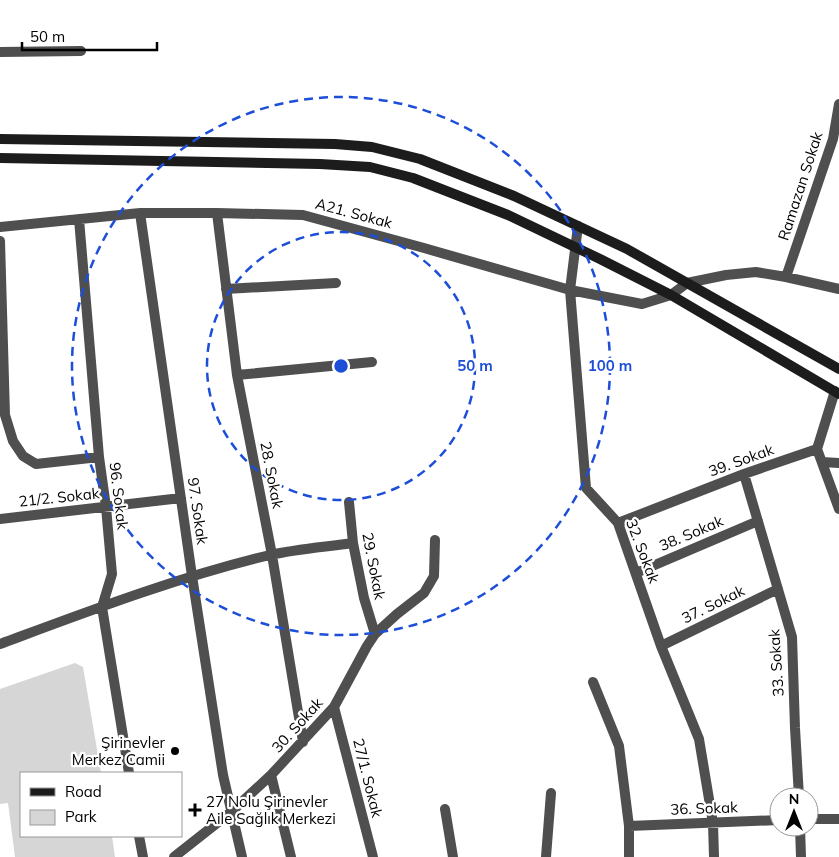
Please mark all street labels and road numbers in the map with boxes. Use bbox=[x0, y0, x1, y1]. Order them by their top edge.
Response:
street label: Ramazan Sokak bbox=[773, 129, 827, 243]
street label: A21. Sokak bbox=[314, 194, 395, 232]
street label: 39. Sokak bbox=[706, 439, 776, 480]
street label: 28. Sokak bbox=[256, 440, 288, 510]
street label: 96. Sokak bbox=[105, 461, 133, 531]
street label: 97. Sokak bbox=[184, 476, 212, 546]
street label: 21/2. Sokak bbox=[18, 483, 100, 511]
street label: 38. Sokak bbox=[656, 511, 726, 555]
street label: 32. Sokak bbox=[622, 516, 664, 586]
street label: 29. Sokak bbox=[358, 531, 390, 601]
street label: 37. Sokak bbox=[678, 581, 748, 627]
street label: 33. Sokak bbox=[764, 628, 788, 697]
street label: 30. Sokak bbox=[267, 693, 327, 756]
street label: 27/1. Sokak bbox=[349, 736, 387, 820]
street label: 36. Sokak bbox=[670, 797, 738, 819]

